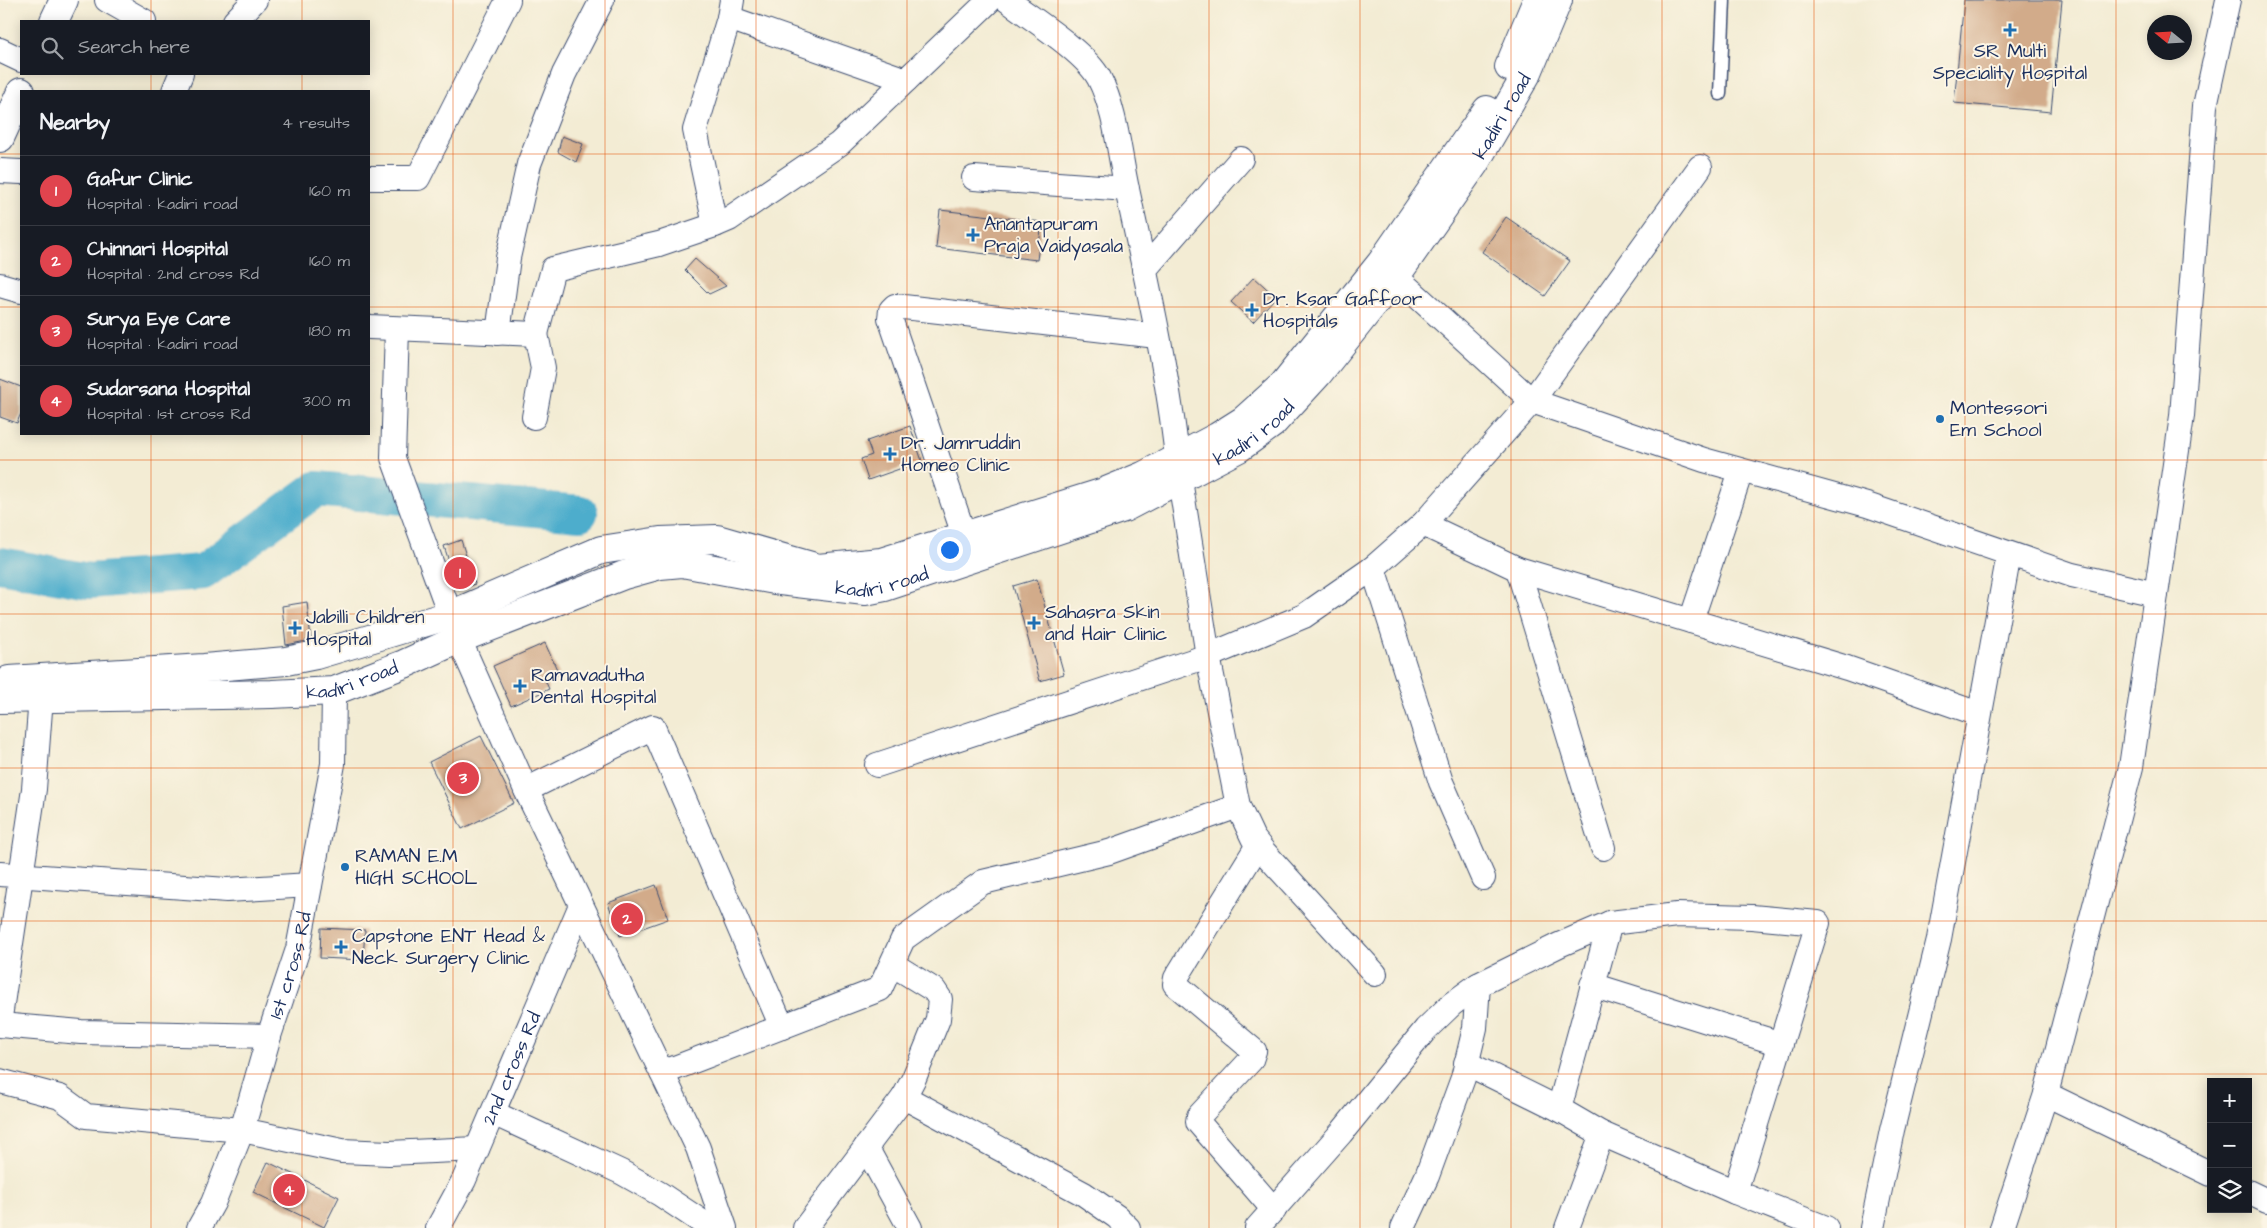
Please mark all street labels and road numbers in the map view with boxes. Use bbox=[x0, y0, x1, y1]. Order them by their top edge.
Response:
street label: kadiri road bbox=[1467, 68, 1538, 164]
street label: kadiri road bbox=[1209, 394, 1301, 472]
street label: kadiri road bbox=[834, 560, 932, 605]
street label: kadiri road bbox=[305, 654, 402, 706]
street label: 1st cross Rd bbox=[262, 909, 318, 1022]
street label: 2nd cross Rd bbox=[475, 1007, 548, 1129]

